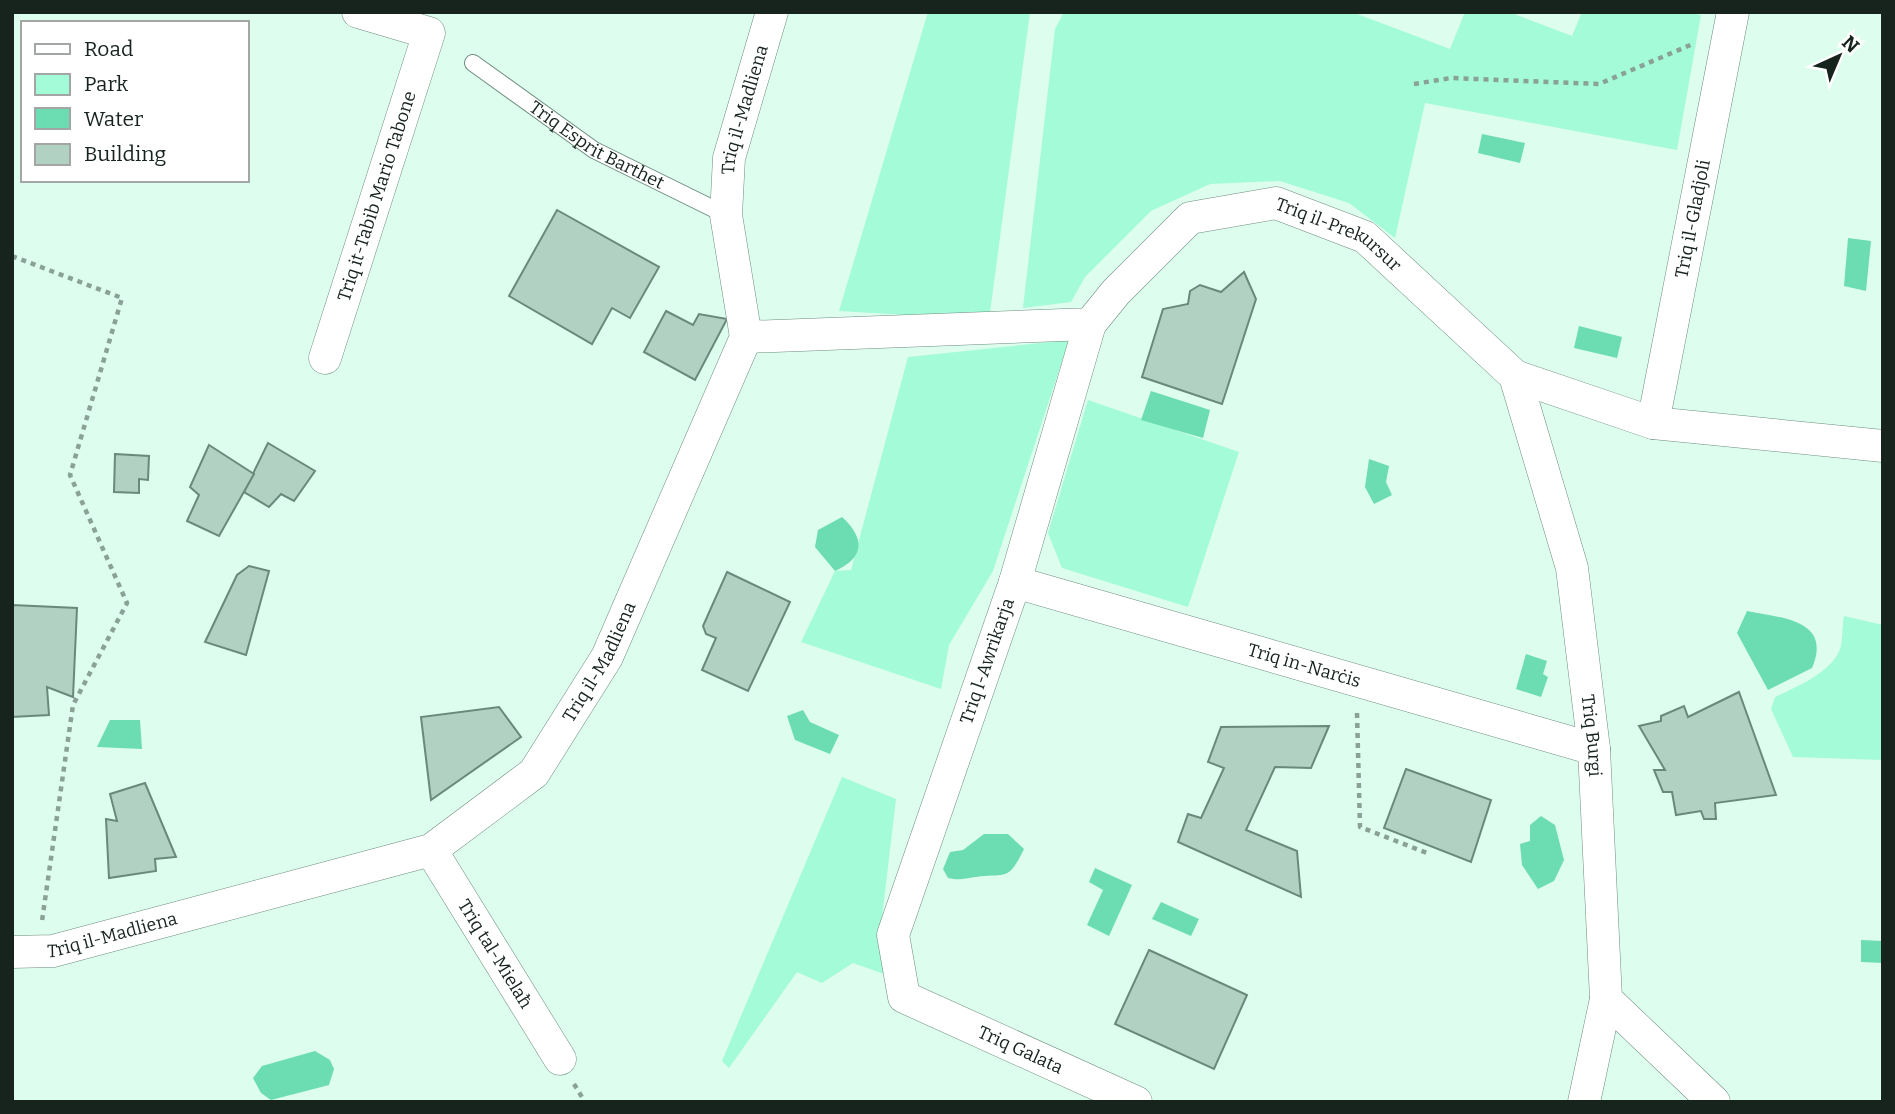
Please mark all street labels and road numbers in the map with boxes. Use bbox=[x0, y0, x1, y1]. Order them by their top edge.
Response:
street label: Triq il-Madliena bbox=[717, 42, 773, 175]
street label: Triq it-Tabib Mario Tabone bbox=[333, 88, 421, 304]
street label: Triq Esprit Barthet bbox=[525, 96, 668, 194]
street label: Triq il-Gladjoli bbox=[1670, 158, 1715, 280]
street label: Triq il-Prekursur bbox=[1272, 193, 1406, 276]
street label: Triq l-Awrikarja bbox=[955, 595, 1019, 727]
street label: Triq il-Madliena bbox=[558, 598, 641, 726]
street label: Triq in-Narċis bbox=[1245, 639, 1363, 692]
street label: Triq Burgi bbox=[1576, 693, 1606, 777]
street label: Triq tal-Mielaħ bbox=[453, 895, 537, 1012]
street label: Triq il-Madliena bbox=[47, 907, 180, 962]
street label: Triq Galata bbox=[974, 1021, 1067, 1079]

